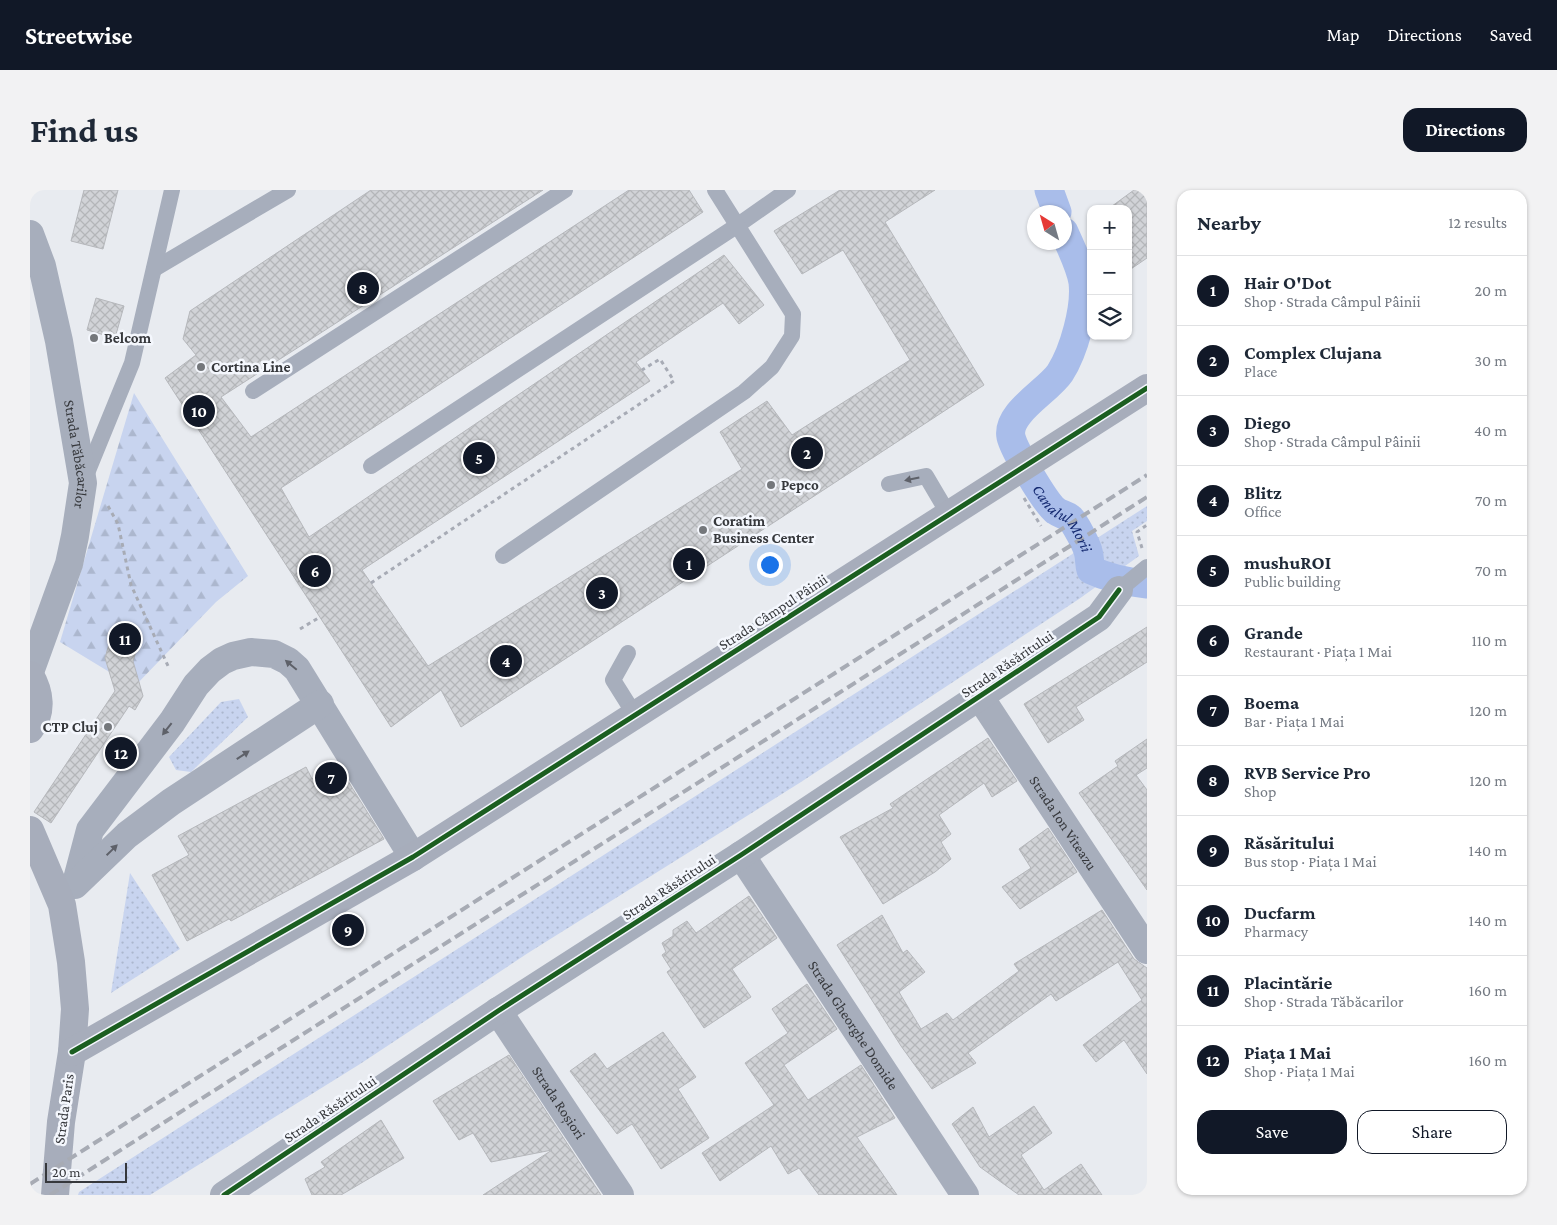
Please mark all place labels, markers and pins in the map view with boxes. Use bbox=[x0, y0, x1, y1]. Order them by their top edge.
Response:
pin: 8 bbox=[347, 269, 379, 307]
place label: Belcom bbox=[104, 330, 152, 346]
marker: Belcom bbox=[88, 332, 100, 344]
place label: Cortina Line bbox=[211, 359, 290, 375]
marker: Cortina Line bbox=[195, 361, 207, 373]
pin: 10 bbox=[183, 392, 215, 430]
pin: 2 bbox=[791, 434, 823, 472]
pin: 5 bbox=[463, 439, 495, 477]
place label: Pepco bbox=[781, 477, 819, 493]
marker: Pepco bbox=[765, 479, 777, 491]
place label: Coratim Business Center bbox=[713, 513, 814, 546]
marker: Coratim Business Center bbox=[697, 524, 709, 536]
pin: 1 bbox=[673, 545, 705, 583]
pin: 6 bbox=[299, 552, 331, 590]
pin: 3 bbox=[586, 574, 618, 612]
pin: 11 bbox=[109, 620, 141, 658]
pin: 4 bbox=[490, 642, 522, 680]
place label: CTP Cluj bbox=[43, 719, 98, 736]
marker: CTP Cluj bbox=[102, 721, 114, 733]
pin: 12 bbox=[105, 734, 137, 772]
pin: 7 bbox=[315, 759, 347, 797]
pin: 9 bbox=[332, 911, 364, 949]

